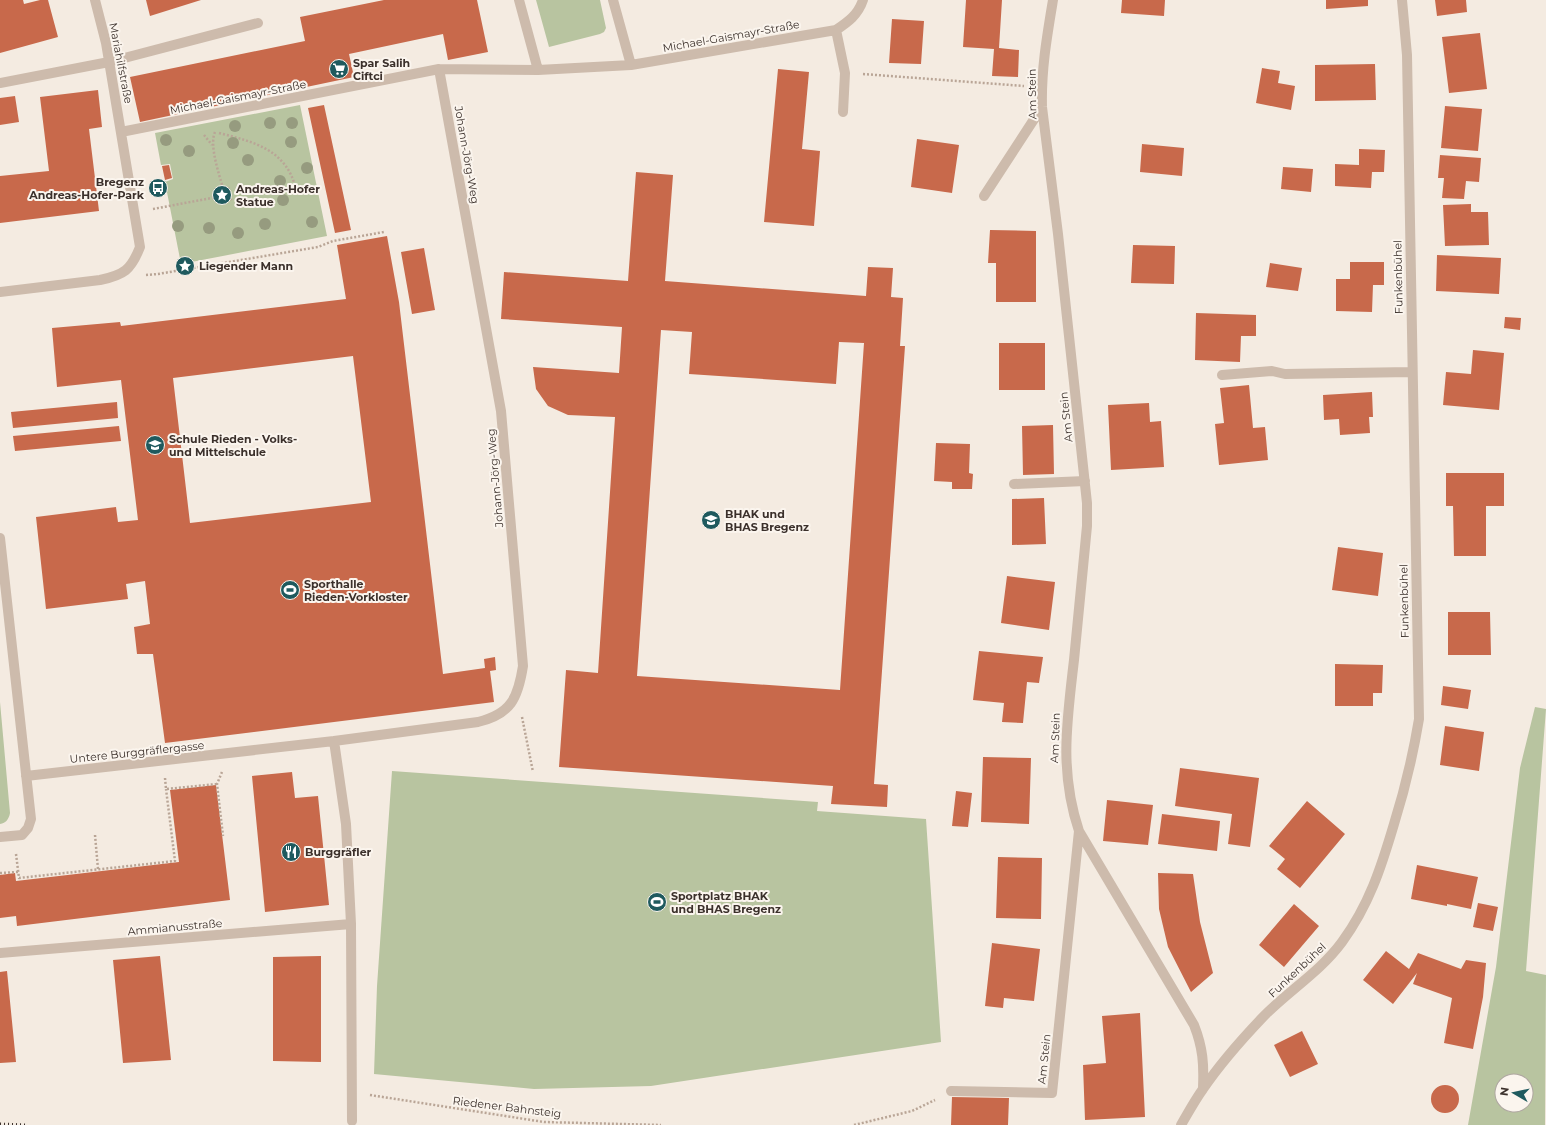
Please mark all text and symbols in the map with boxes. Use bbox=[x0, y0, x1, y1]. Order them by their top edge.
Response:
street label: Michael-Gaismayr-Straße bbox=[662, 17, 801, 55]
street label: Mariahilfstraße bbox=[106, 21, 136, 105]
place label: Spar Salih Ciftci bbox=[353, 56, 410, 83]
supermarket icon: Spar Salih Ciftci bbox=[328, 58, 350, 80]
street label: Am Stein bbox=[1025, 69, 1039, 119]
street label: Michael-Gaismayr-Straße bbox=[169, 77, 308, 117]
street label: Johann-Jörg-Weg bbox=[451, 104, 483, 205]
place label: Bregenz Andreas-Hofer-Park bbox=[28, 175, 145, 202]
bus stop icon: Bregenz Andreas-Hofer-Park bbox=[147, 177, 169, 199]
place label: Andreas-Hofer Statue bbox=[235, 182, 320, 209]
place icon: Andreas-Hofer Statue bbox=[211, 184, 233, 206]
street label: Funkenbühel bbox=[1390, 240, 1406, 314]
place icon: Liegender Mann bbox=[174, 255, 196, 277]
place label: Liegender Mann bbox=[199, 259, 293, 273]
street label: Am Stein bbox=[1056, 391, 1076, 443]
street label: Johann-Jörg-Weg bbox=[484, 428, 506, 529]
place label: Schule Rieden - Volks- und Mittelschule bbox=[169, 432, 297, 459]
school or university icon: Schule Rieden - Volks- und Mittelschule bbox=[144, 434, 166, 456]
place label: BHAK und BHAS Bregenz bbox=[725, 507, 809, 534]
school or university icon: BHAK und BHAS Bregenz bbox=[700, 509, 722, 531]
street label: Funkenbühel bbox=[1396, 564, 1412, 638]
place label: Sporthalle Rieden-Vorkloster bbox=[304, 577, 408, 604]
sports icon: Sporthalle Rieden-Vorkloster bbox=[279, 579, 301, 601]
street label: Am Stein bbox=[1047, 713, 1063, 763]
street label: Untere Burggräflergasse bbox=[69, 738, 205, 766]
restaurant icon: Burggräfler bbox=[280, 841, 302, 863]
place label: Burggräfler bbox=[305, 845, 372, 859]
place label: Sportplatz BHAK und BHAS Bregenz bbox=[671, 889, 781, 916]
sports icon: Sportplatz BHAK und BHAS Bregenz bbox=[646, 891, 668, 913]
street label: Ammianusstraße bbox=[127, 916, 223, 938]
street label: Funkenbühel bbox=[1265, 940, 1329, 1000]
street label: Am Stein bbox=[1034, 1033, 1054, 1085]
north arrow bbox=[1494, 1073, 1534, 1113]
text: N bbox=[1497, 1086, 1512, 1097]
street label: Riedener Bahnsteig bbox=[452, 1093, 562, 1121]

